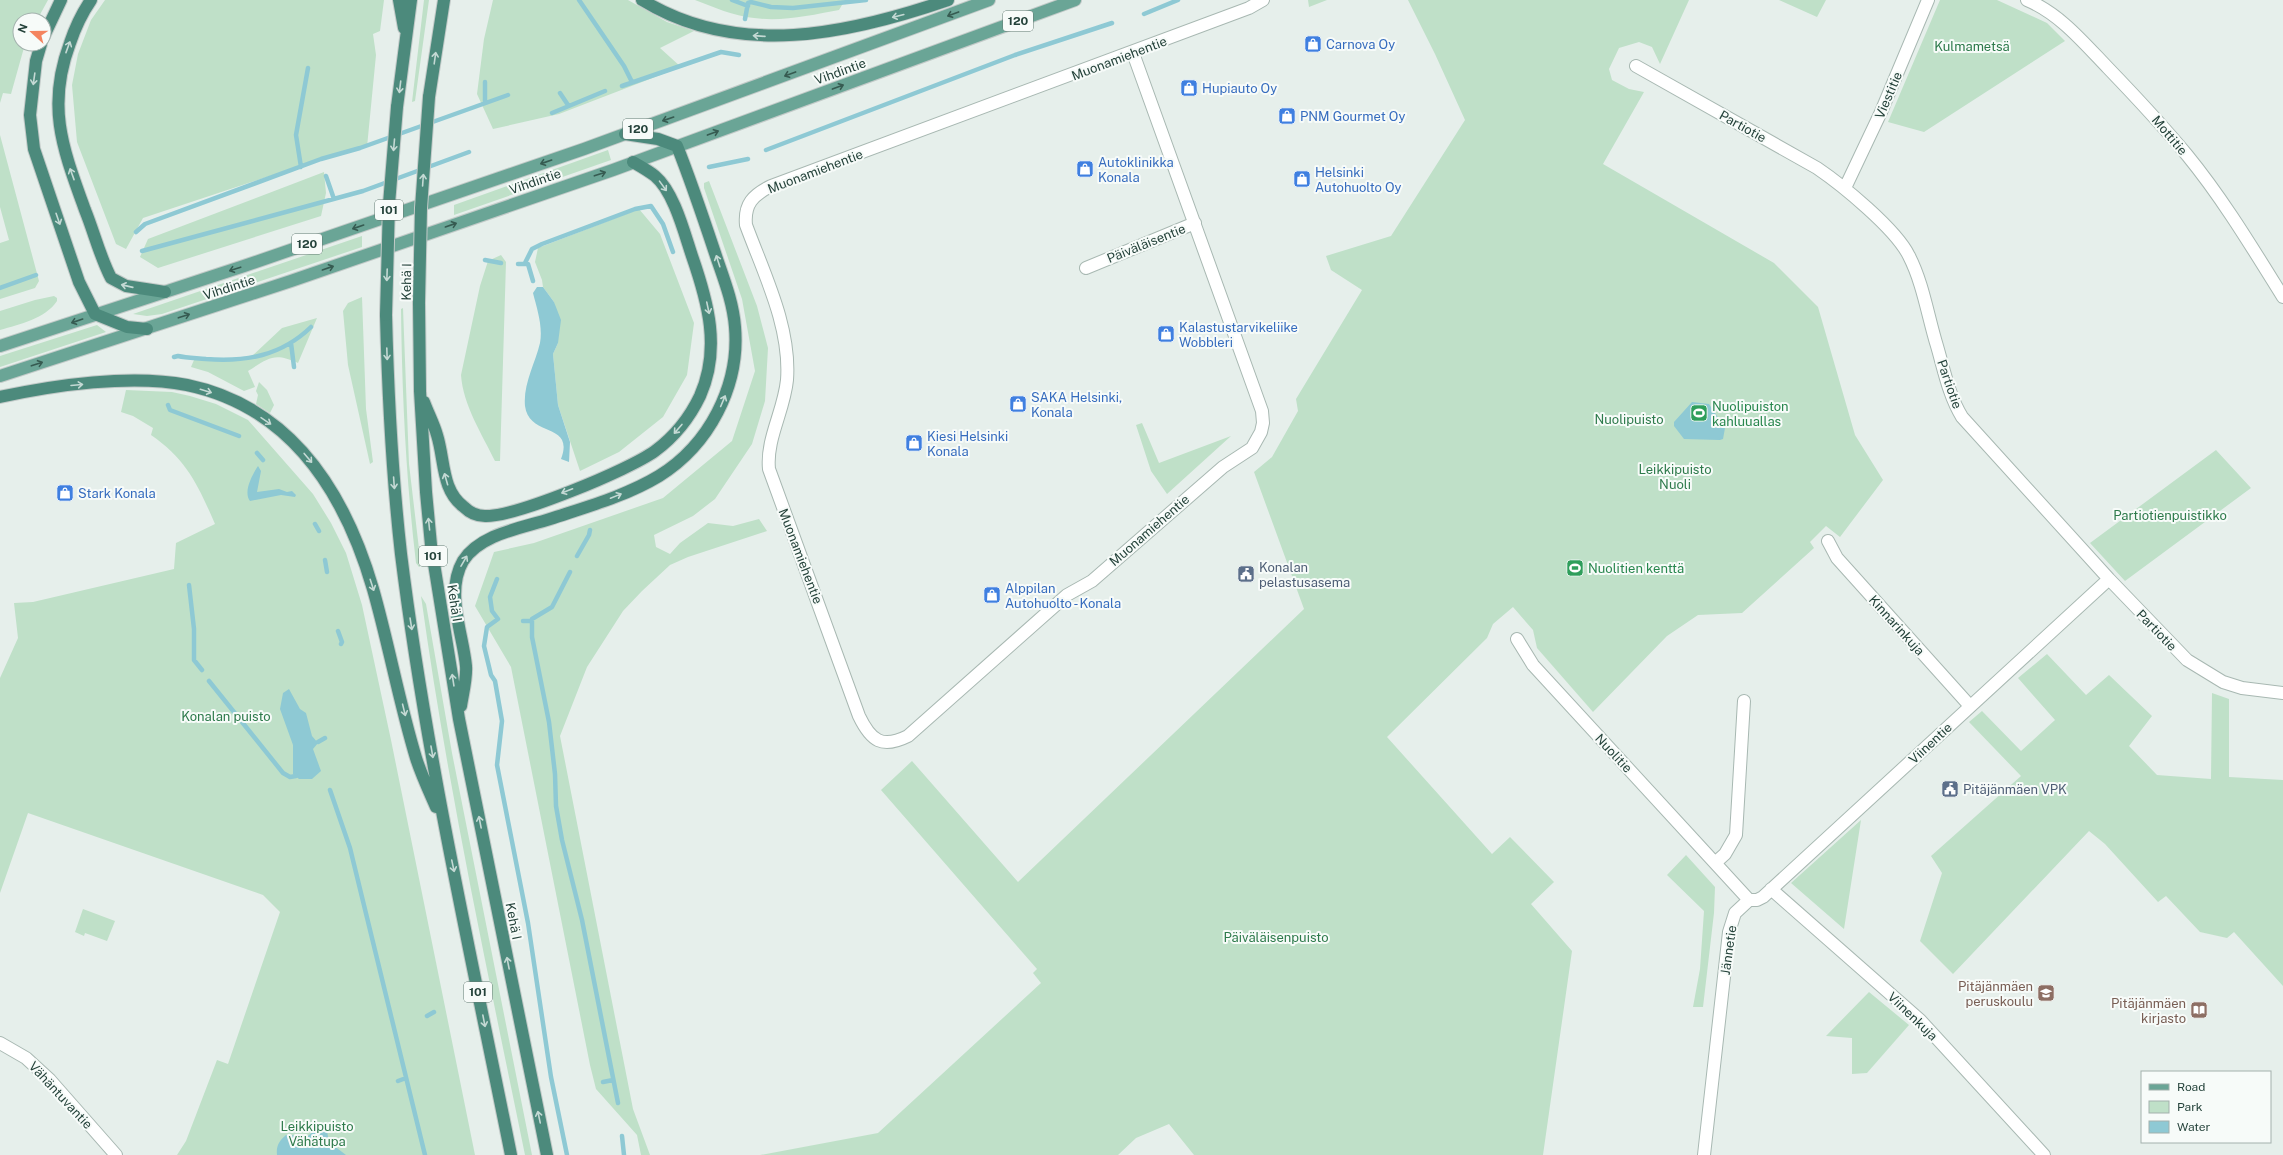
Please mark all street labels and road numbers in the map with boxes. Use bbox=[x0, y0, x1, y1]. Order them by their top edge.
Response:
road number: 120 bbox=[1003, 11, 1033, 31]
street label: Muonamiehentie bbox=[1070, 33, 1169, 83]
street label: Vihdintie bbox=[812, 55, 868, 88]
street label: Viestitie bbox=[1872, 69, 1905, 121]
street label: Partiotie bbox=[1717, 107, 1769, 145]
street label: Mottitie bbox=[2149, 113, 2190, 158]
road number: 120 bbox=[623, 119, 653, 139]
street label: Muonamiehentie bbox=[766, 146, 865, 196]
street label: Vihdintie bbox=[507, 166, 563, 197]
road number: 101 bbox=[375, 200, 403, 220]
street label: Päiväläisentie bbox=[1105, 221, 1188, 266]
road number: 120 bbox=[292, 234, 322, 254]
street label: Kehä I bbox=[399, 263, 414, 301]
street label: Vihdintie bbox=[201, 272, 257, 303]
street label: Partiotie bbox=[1934, 358, 1965, 411]
street label: Muonamiehentie bbox=[1106, 492, 1192, 569]
street label: Muonamiehentie bbox=[776, 507, 826, 606]
road number: 101 bbox=[419, 546, 447, 566]
street label: Kehä I bbox=[444, 583, 465, 623]
street label: Kinnarinkuja bbox=[1866, 592, 1927, 658]
street label: Partiotie bbox=[2133, 607, 2180, 654]
street label: Viinentie bbox=[1906, 720, 1955, 767]
street label: Nuolitie bbox=[1592, 731, 1635, 776]
street label: Kehä I bbox=[503, 901, 524, 941]
street label: Jännetie bbox=[1718, 924, 1739, 976]
road number: 101 bbox=[464, 982, 492, 1002]
street label: Viinenkuja bbox=[1885, 989, 1941, 1044]
street label: Vähäntuvantie bbox=[26, 1059, 96, 1132]

